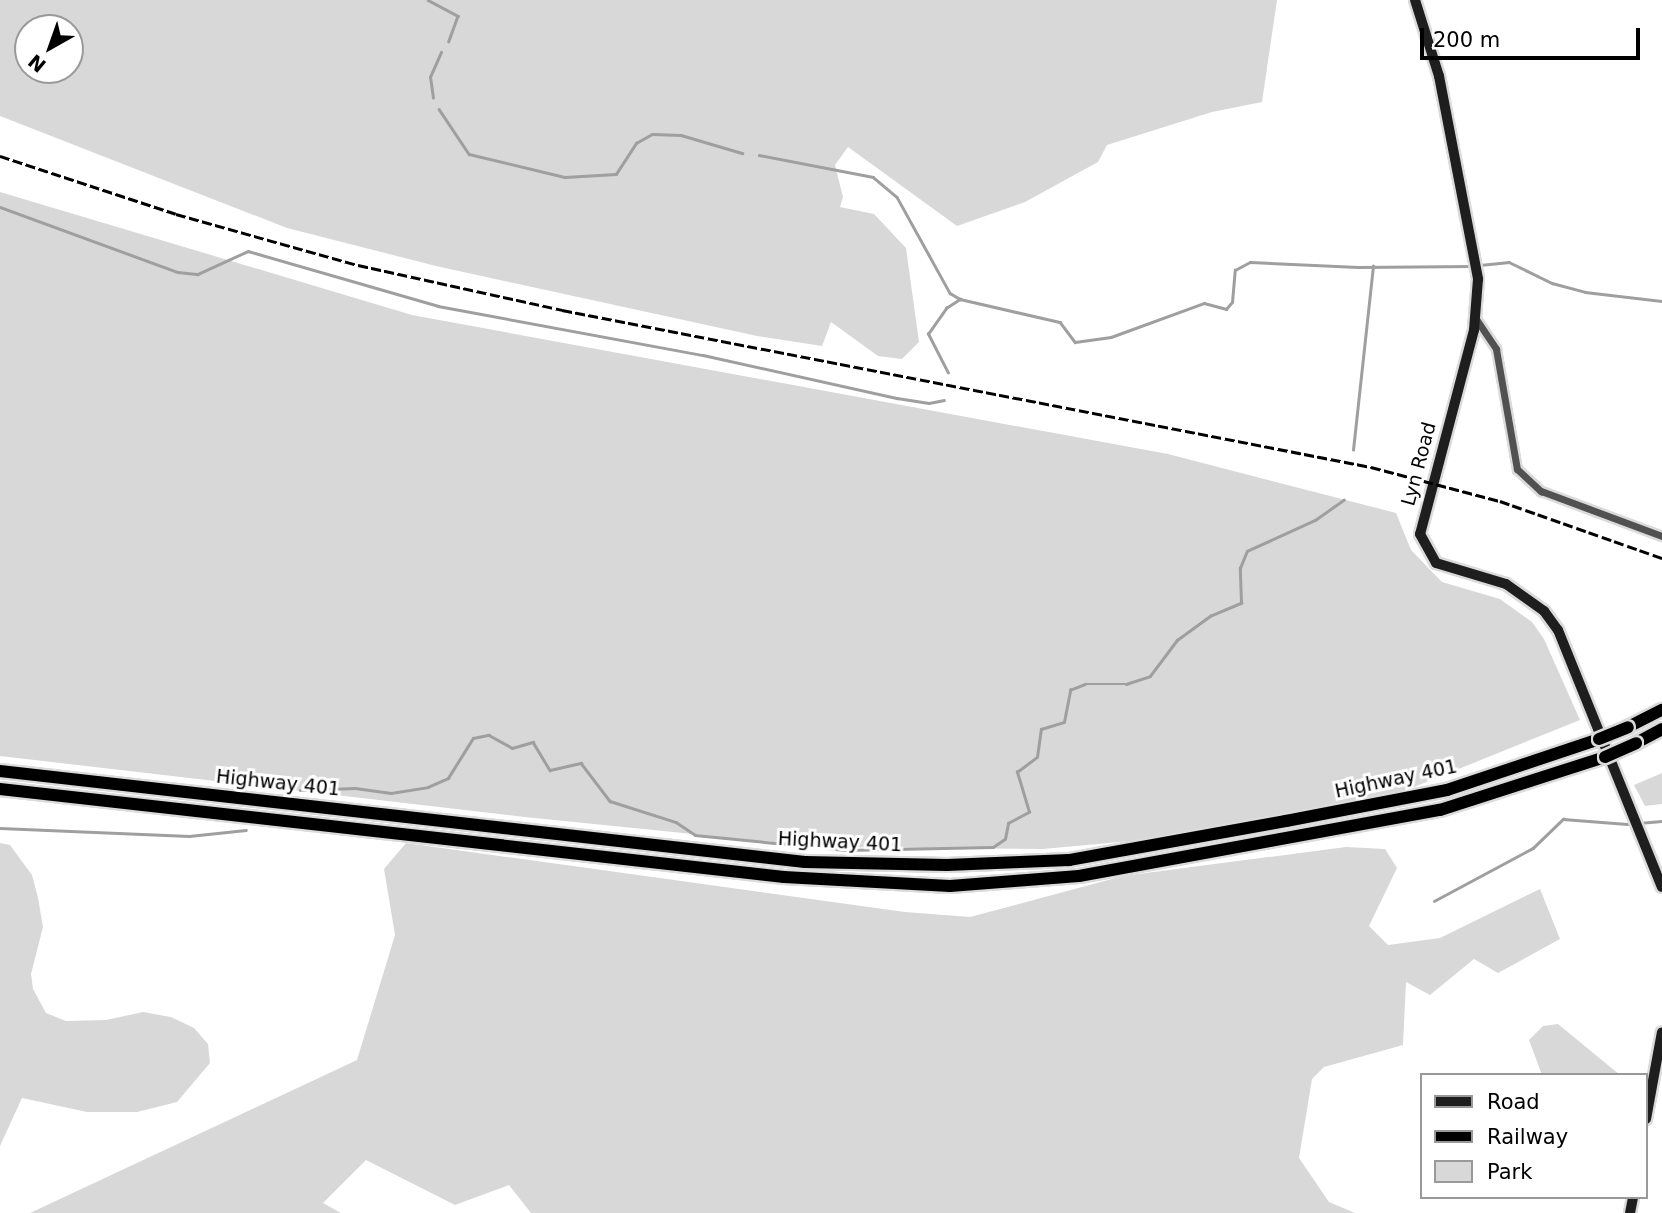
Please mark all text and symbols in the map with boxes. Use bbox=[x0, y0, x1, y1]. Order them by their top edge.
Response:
north arrow bbox=[14, 14, 84, 84]
scale bar bbox=[1424, 14, 1644, 58]
text: 200 m bbox=[1433, 28, 1500, 52]
text: N bbox=[24, 50, 50, 77]
street label: Lyn Road bbox=[1397, 420, 1441, 508]
street label: Highway 401 bbox=[1333, 755, 1459, 803]
street label: Highway 401 bbox=[215, 765, 341, 801]
street label: Highway 401 bbox=[777, 827, 903, 857]
legend bbox=[1420, 1073, 1648, 1199]
text: Road bbox=[1487, 1090, 1540, 1114]
text: Railway bbox=[1487, 1125, 1568, 1149]
text: Park bbox=[1487, 1160, 1532, 1184]

